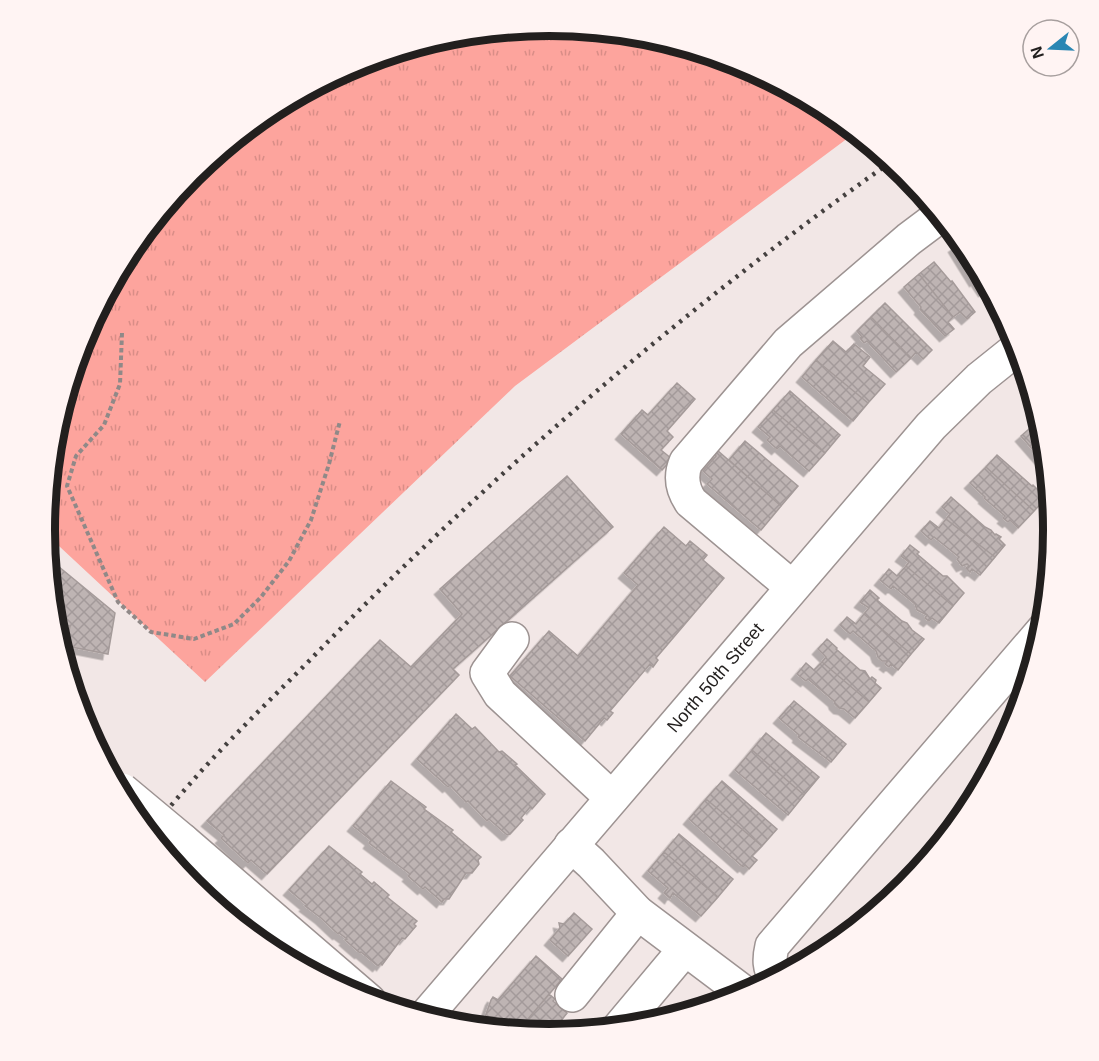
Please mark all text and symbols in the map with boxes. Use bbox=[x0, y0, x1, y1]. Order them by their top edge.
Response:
north arrow bbox=[1021, 18, 1081, 78]
text: N bbox=[1027, 44, 1047, 61]
street label: North 50th Street bbox=[663, 619, 768, 736]

